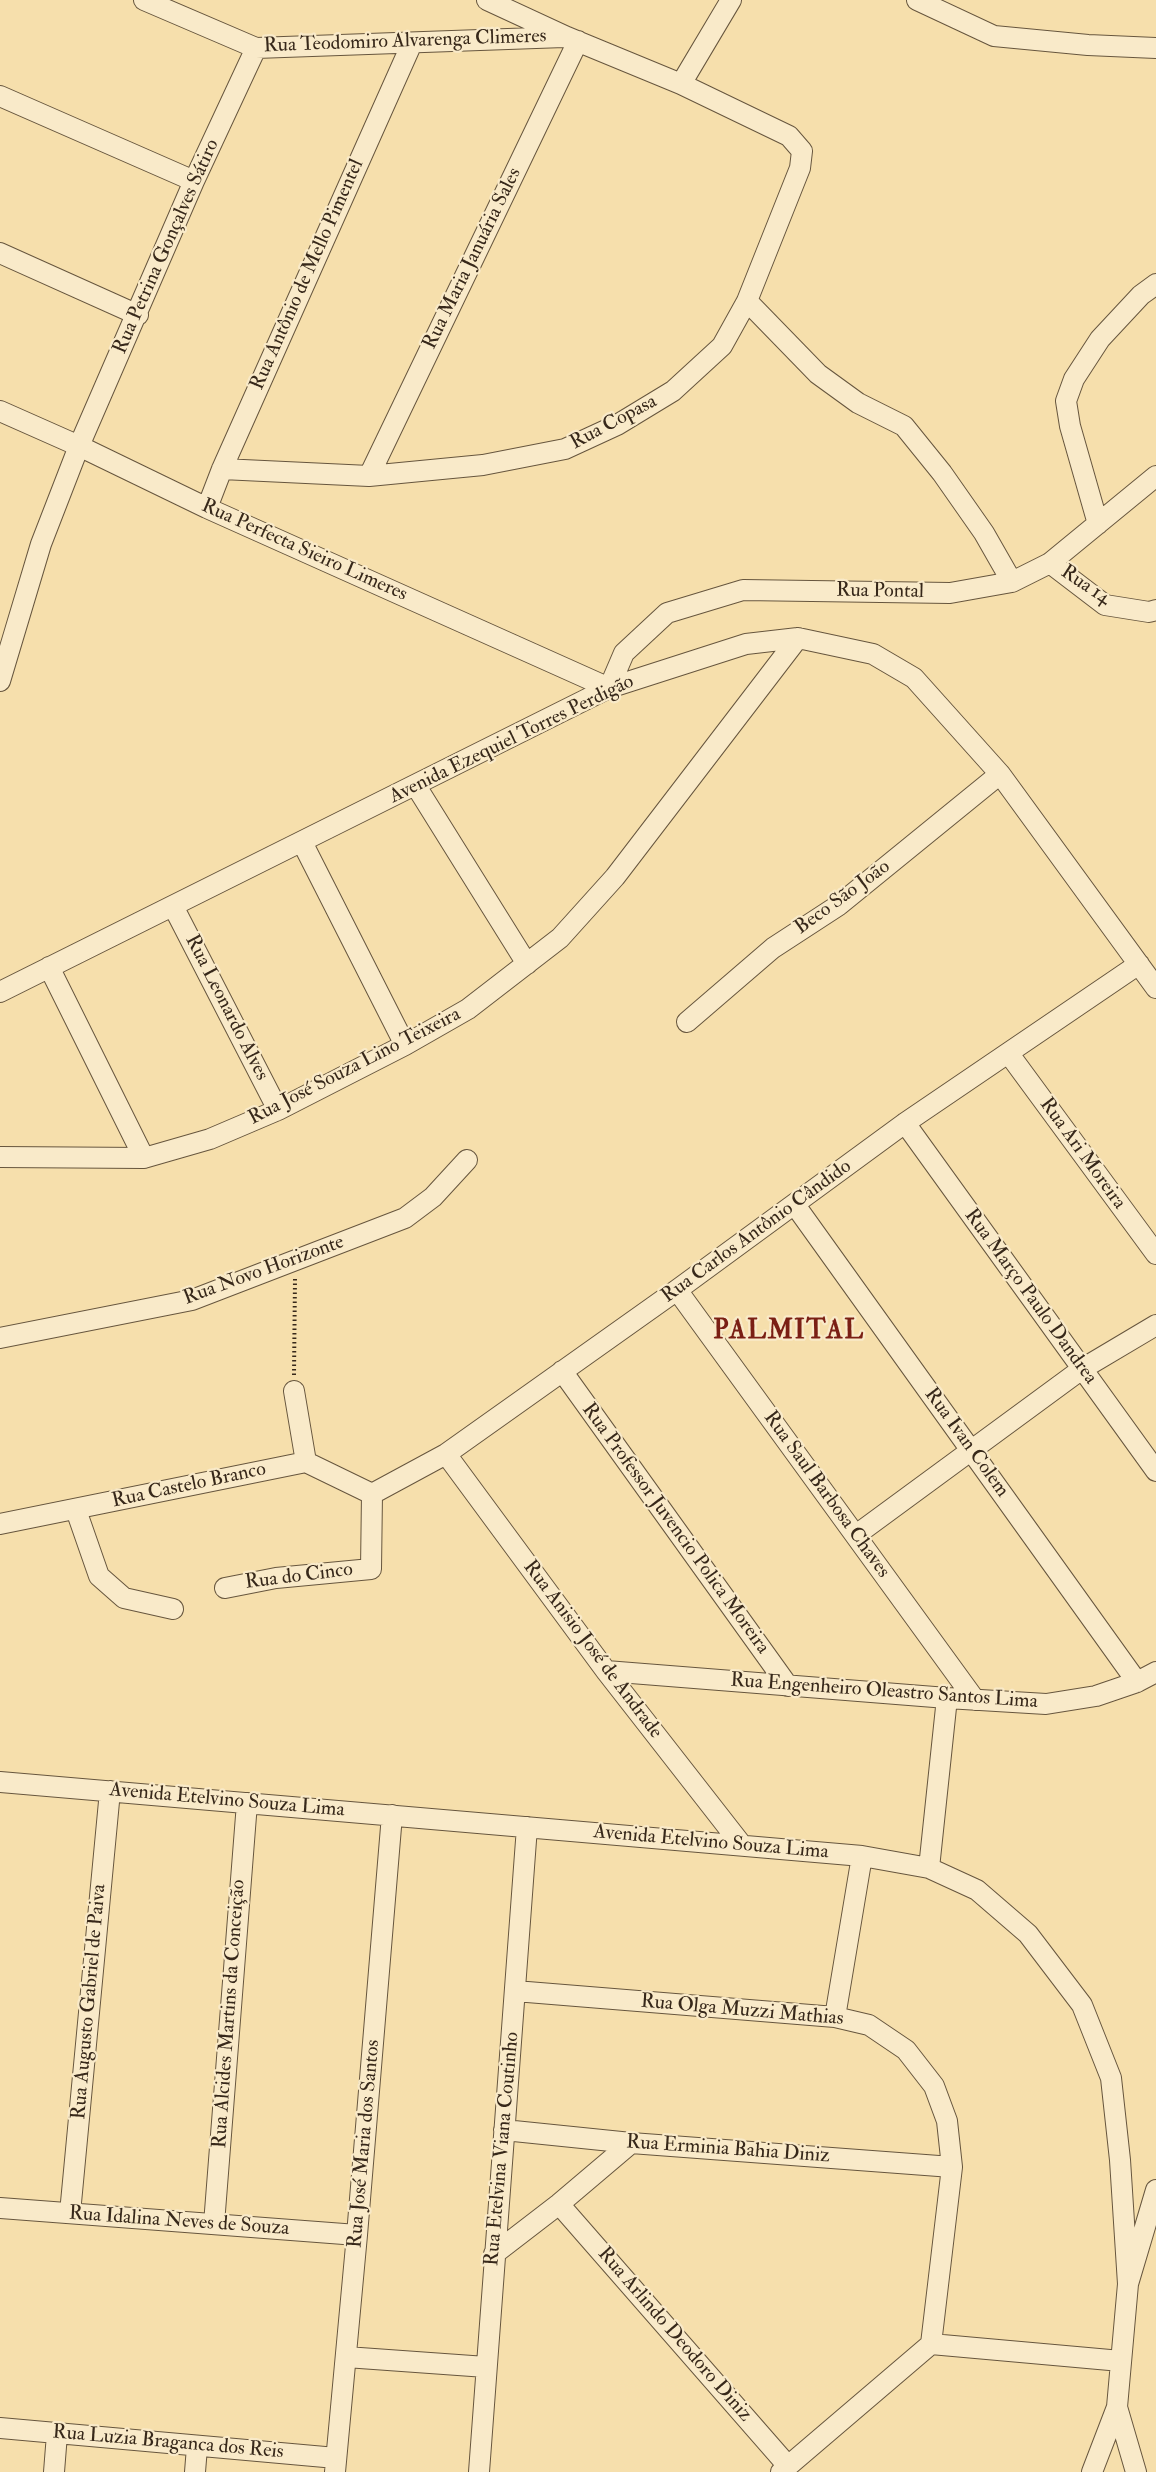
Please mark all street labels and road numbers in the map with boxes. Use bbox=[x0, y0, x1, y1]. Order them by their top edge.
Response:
street label: Rua Teodomiro Alvarenga Climeres bbox=[263, 25, 547, 59]
street label: Rua Petrina Gonçalves Sátiro bbox=[109, 136, 225, 358]
street label: Rua Antônio de Mello Pimentel bbox=[246, 156, 370, 394]
street label: Rua Maria Januária Sales bbox=[419, 164, 527, 354]
street label: Rua Copasa bbox=[567, 390, 661, 456]
street label: Rua Perfecta Sieiro Limeres bbox=[197, 495, 411, 607]
street label: Rua 14 bbox=[1056, 561, 1114, 611]
street label: Rua Pontal bbox=[836, 579, 924, 605]
street label: Avenida Ezequiel Torres Perdigão bbox=[386, 670, 638, 810]
street label: Beco São João bbox=[791, 855, 895, 941]
street label: Rua Leonardo Alves bbox=[179, 931, 273, 1085]
street label: Rua José Souza Lino Teixeira bbox=[245, 1003, 465, 1131]
street label: Rua Ari Moreira bbox=[1034, 1094, 1130, 1214]
street label: Rua Carlos Antônio Cândido bbox=[657, 1155, 857, 1309]
street label: Rua Março Paulo Dandrea bbox=[958, 1205, 1102, 1389]
street label: Rua Novo Horizonte bbox=[181, 1231, 347, 1311]
street label: Rua Ivan Colem bbox=[918, 1384, 1014, 1502]
street label: Rua Professor Juvencio Polica Moreira bbox=[576, 1399, 774, 1659]
street label: Rua Saul Barbosa Chaves bbox=[757, 1407, 895, 1583]
street label: Rua Castelo Branco bbox=[110, 1458, 268, 1514]
street label: Rua Anisio José de Andrade bbox=[517, 1556, 667, 1744]
street label: Rua do Cinco bbox=[244, 1558, 354, 1596]
street label: Rua Engenheiro Oleastro Santos Lima bbox=[729, 1669, 1039, 1715]
street label: Avenida Etelvino Souza Lima bbox=[108, 1779, 346, 1823]
street label: Avenida Etelvino Souza Lima bbox=[592, 1821, 830, 1865]
street label: Rua Alcides Martins da Conceição bbox=[209, 1879, 251, 2149]
street label: Rua Augusto Gabriel de Paiva bbox=[68, 1883, 112, 2121]
street label: Rua Olga Muzzi Mathias bbox=[640, 1990, 844, 2032]
street label: Rua Etelvina Viana Coutinho bbox=[481, 2031, 525, 2267]
street label: Rua José Maria dos Santos bbox=[344, 2039, 386, 2249]
street label: Rua Erminia Bahia Diniz bbox=[625, 2131, 831, 2169]
street label: Rua Idalina Neves de Souza bbox=[68, 2202, 290, 2242]
street label: Rua Arlindo Deodoro Diniz bbox=[592, 2243, 756, 2427]
street label: Rua Luzia Braganca dos Reis bbox=[51, 2421, 285, 2465]

